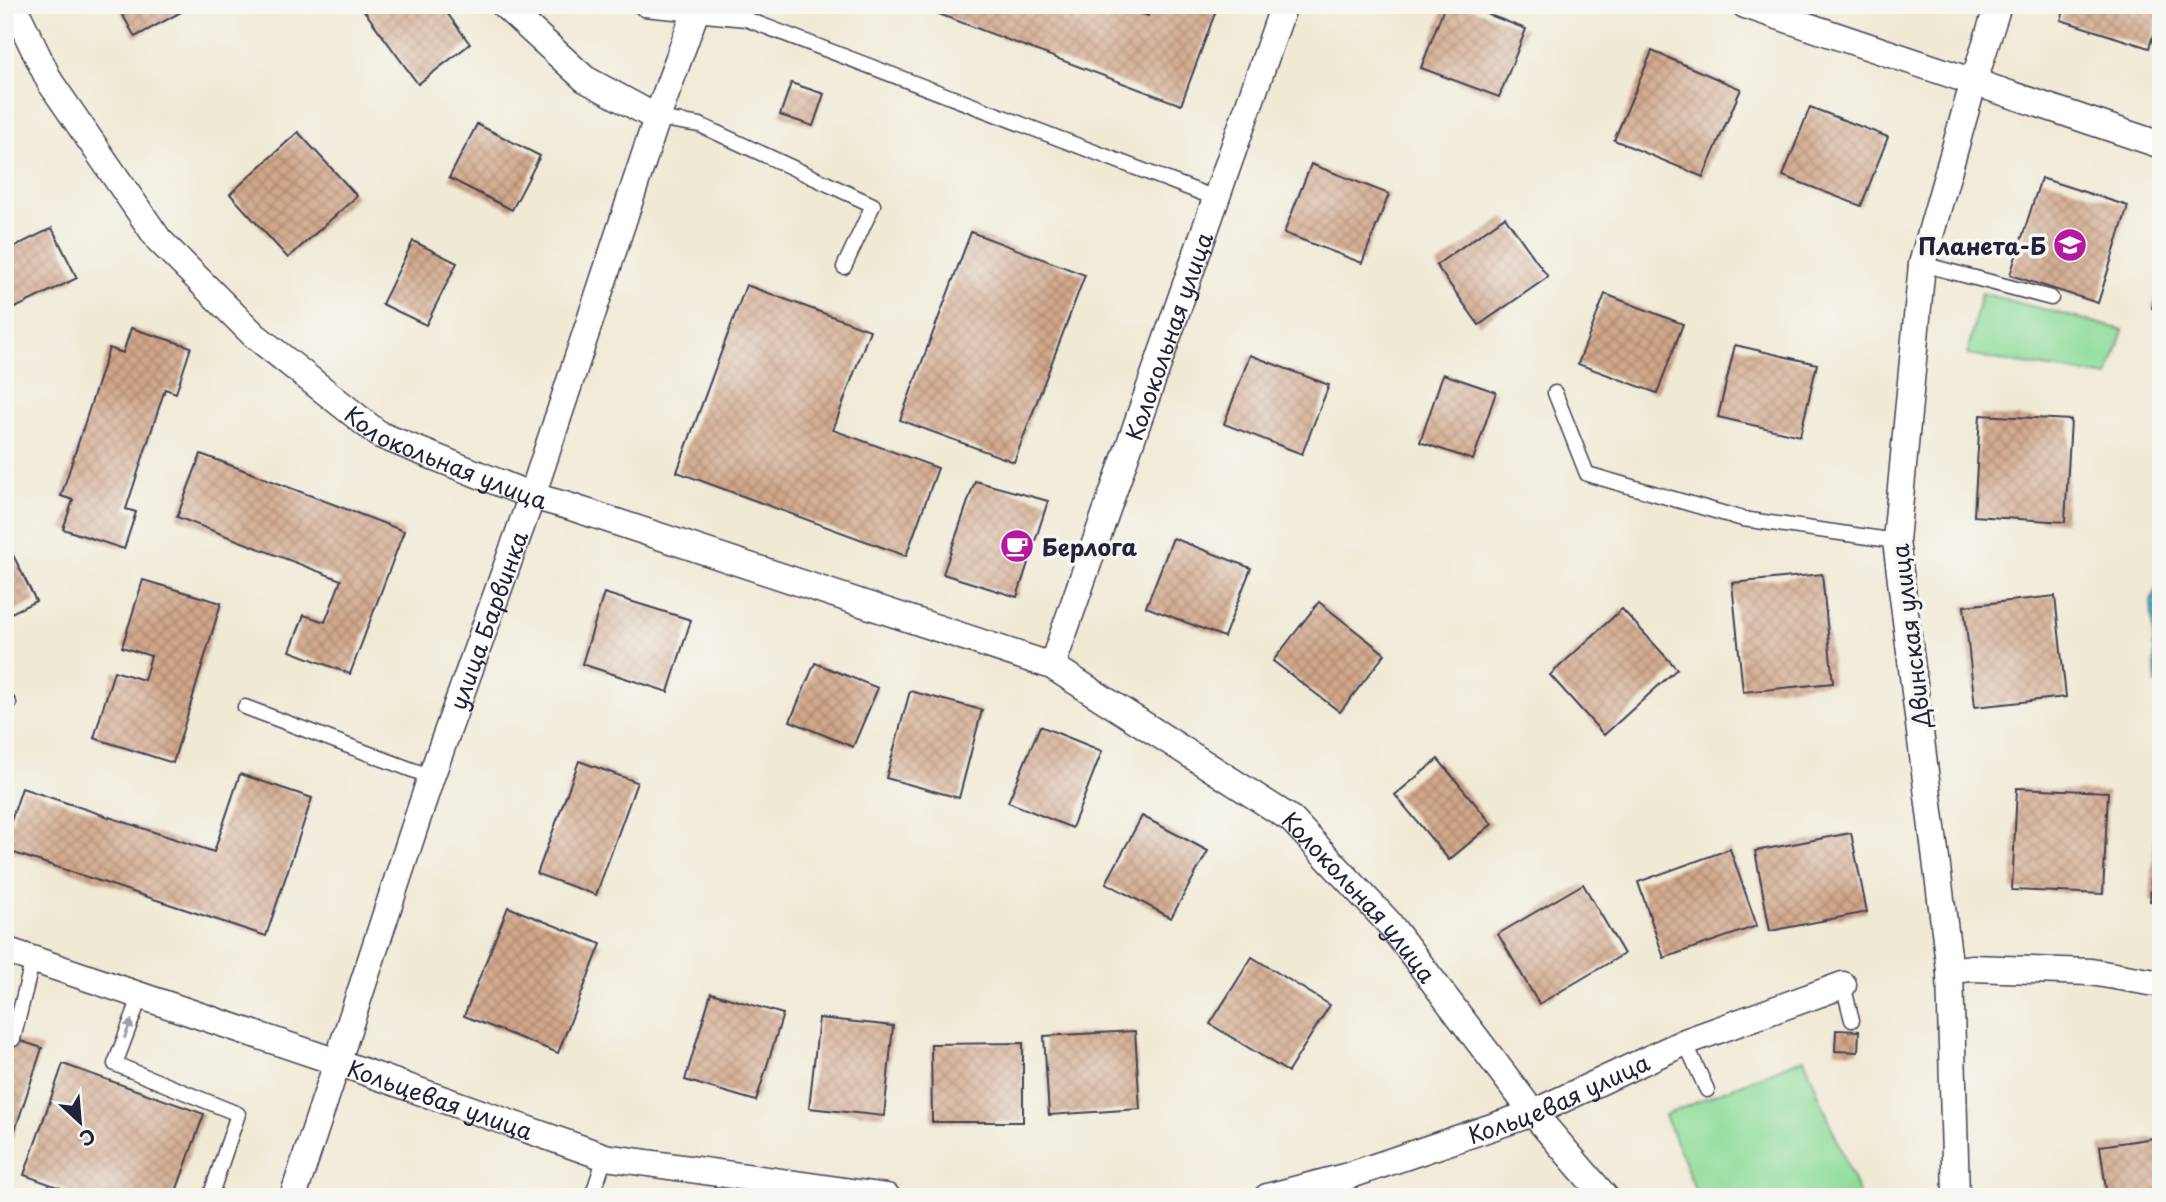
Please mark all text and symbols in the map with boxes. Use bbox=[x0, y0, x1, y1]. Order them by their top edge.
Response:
street label: Колокольная улица bbox=[1115, 226, 1221, 445]
school or university icon: Планета-Б bbox=[2051, 226, 2089, 264]
place label: Планета-Б bbox=[1918, 228, 2046, 263]
street label: Колокольная улица bbox=[338, 397, 552, 517]
street label: улица Барвинка bbox=[439, 525, 536, 714]
cafe icon: Берлога bbox=[998, 527, 1036, 565]
place label: Берлога bbox=[1042, 529, 1138, 564]
street label: Двинская улица bbox=[1881, 542, 1939, 731]
street label: Колокольная улица bbox=[1274, 803, 1445, 990]
one-way arrow bbox=[123, 1019, 134, 1040]
street label: Кольцевая улица bbox=[1463, 1043, 1655, 1152]
street label: Кольцевая улица bbox=[343, 1050, 538, 1148]
north arrow bbox=[46, 1086, 116, 1156]
text: С bbox=[75, 1122, 100, 1154]

